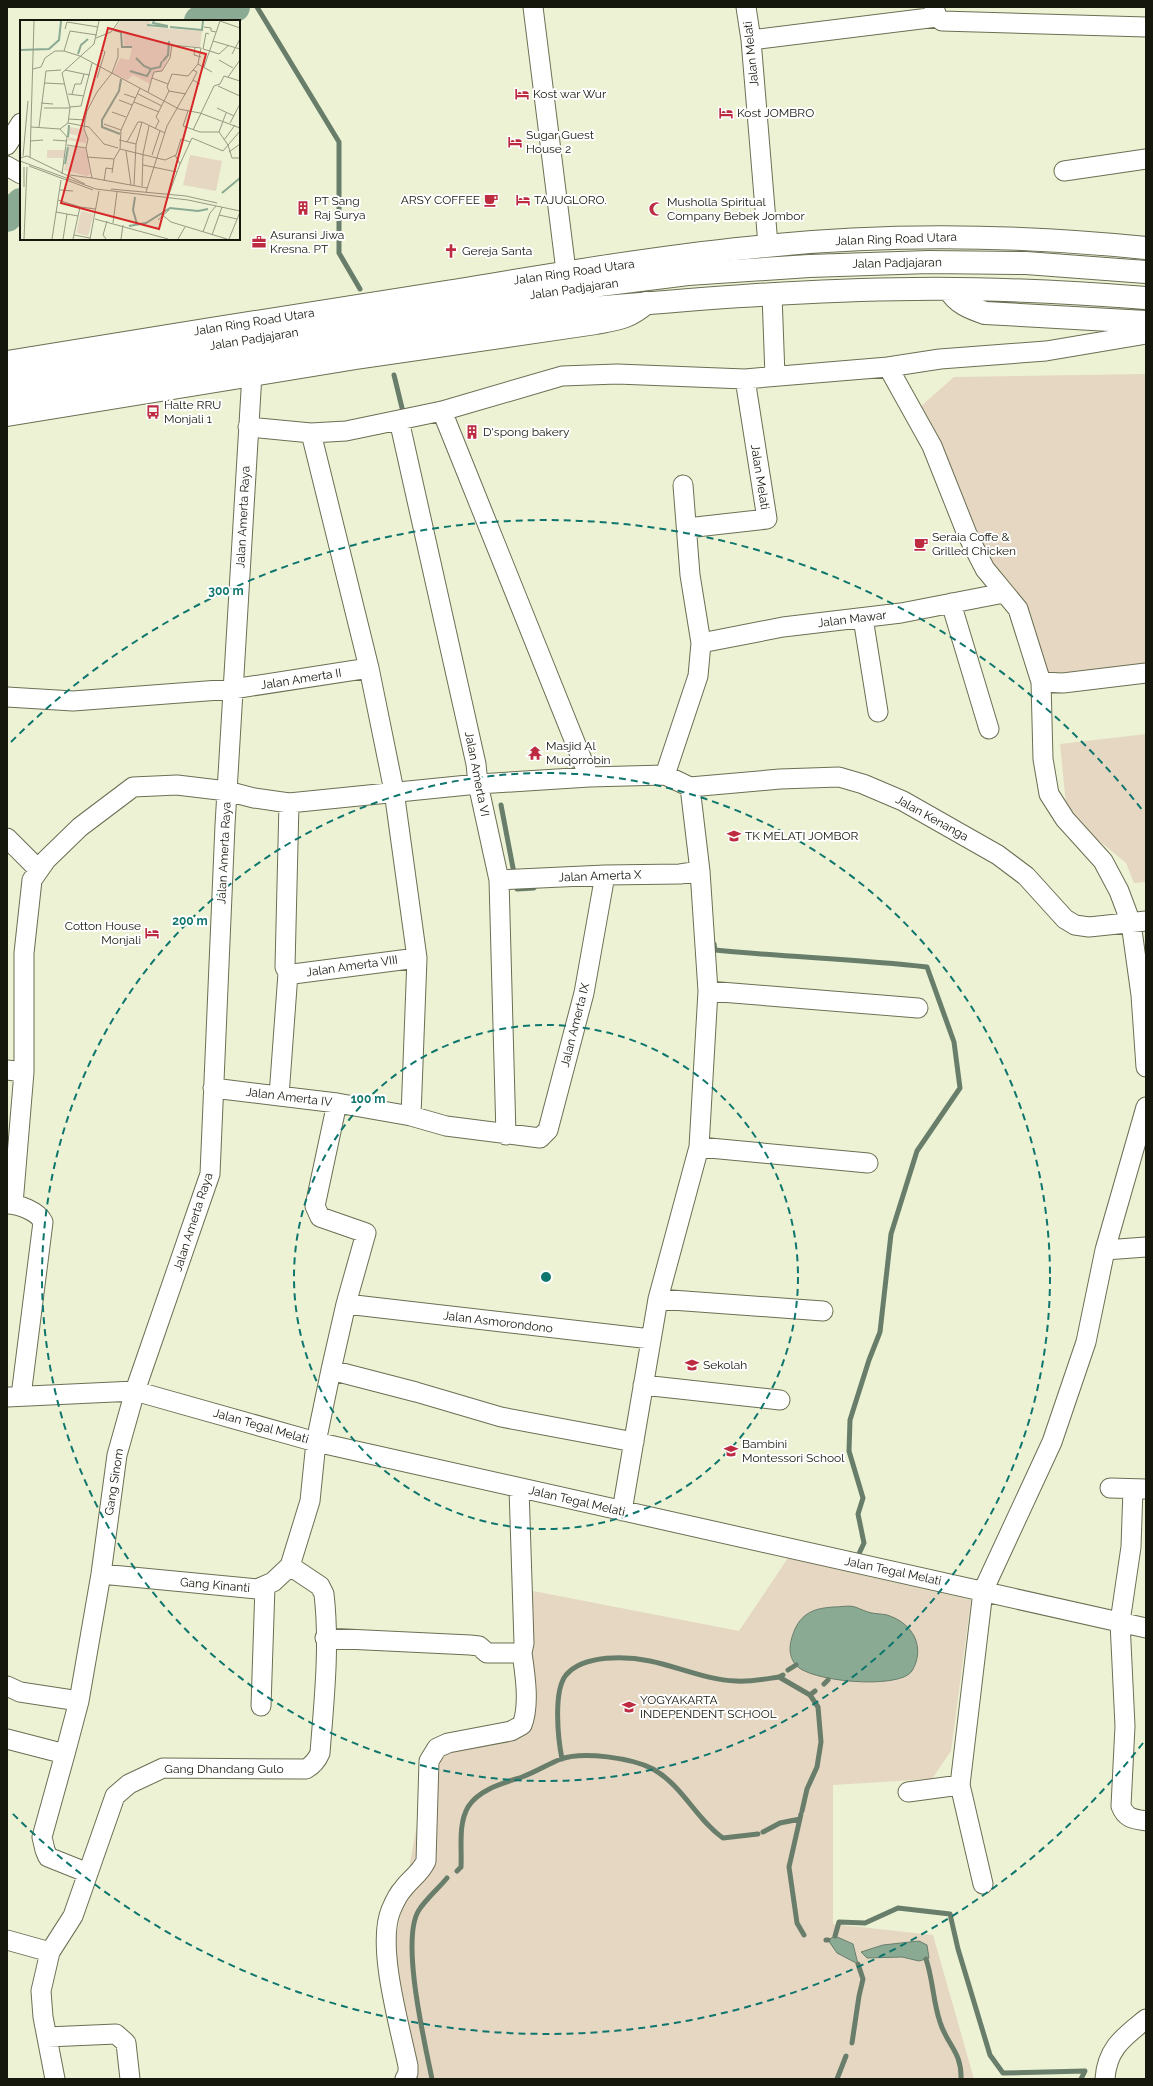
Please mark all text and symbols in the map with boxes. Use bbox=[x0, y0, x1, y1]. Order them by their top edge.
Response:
inset map bbox=[20, 20, 240, 240]
street label: Jalan Melati bbox=[741, 20, 761, 88]
hotel icon: Kost war Wur bbox=[514, 86, 530, 102]
place label: Kost war Wur bbox=[533, 87, 607, 101]
hotel icon: Kost JOMBRO bbox=[718, 105, 734, 121]
place label: Kost JOMBRO bbox=[737, 106, 814, 120]
place label: Sugar Guest House 2 bbox=[526, 128, 594, 156]
hotel icon: Sugar Guest House 2 bbox=[507, 134, 523, 150]
cafe icon: ARSY COFFEE bbox=[483, 192, 499, 208]
hotel icon: TAJUGLORO. bbox=[515, 192, 531, 208]
place label: ARSY COFFEE bbox=[401, 193, 480, 207]
place label: TAJUGLORO. bbox=[534, 193, 607, 207]
place label: PT Sang Raj Surya bbox=[314, 194, 366, 222]
place label: Musholla Spiritual Company Bebek Jombor bbox=[667, 195, 805, 223]
building icon: PT Sang Raj Surya bbox=[295, 200, 311, 216]
mosque icon: Musholla Spiritual Company Bebek Jombor bbox=[648, 201, 664, 217]
place label: Asuransi Jiwa Kresna. PT bbox=[270, 228, 344, 256]
street label: Jalan Ring Road Utara bbox=[835, 230, 957, 248]
office icon: Asuransi Jiwa Kresna. PT bbox=[251, 234, 267, 250]
church icon: Gereja Santa bbox=[443, 243, 459, 259]
place label: Gereja Santa bbox=[462, 244, 532, 258]
street label: Jalan Padjajaran bbox=[852, 255, 942, 271]
street label: Jalan Ring Road Utara bbox=[513, 257, 635, 287]
street label: Jalan Padjajaran bbox=[529, 276, 619, 302]
street label: Jalan Ring Road Utara bbox=[193, 306, 315, 338]
street label: Jalan Padjajaran bbox=[209, 325, 299, 353]
place label: Halte RRU Monjali 1 bbox=[164, 398, 221, 426]
bus stop icon: Halte RRU Monjali 1 bbox=[145, 404, 161, 420]
building icon: D'spong bakery bbox=[464, 424, 480, 440]
place label: D'spong bakery bbox=[483, 425, 570, 439]
street label: Jalan Melati bbox=[748, 443, 772, 511]
street label: Jalan Amerta Raya bbox=[233, 465, 253, 569]
place label: Seraia Coffe & Grilled Chicken bbox=[932, 530, 1016, 558]
cafe icon: Seraia Coffe & Grilled Chicken bbox=[913, 536, 929, 552]
text: 300 m bbox=[208, 584, 244, 598]
street label: Jalan Mawar bbox=[817, 608, 888, 630]
street label: Jalan Amerta II bbox=[260, 666, 342, 692]
street label: Jalan Amerta VI bbox=[462, 730, 492, 818]
place label: Masjid Al Muqorrobin bbox=[546, 739, 611, 767]
temple icon: Masjid Al Muqorrobin bbox=[527, 745, 543, 761]
street label: Jalan Kenanga bbox=[893, 792, 971, 844]
street label: Jalan Amerta Raya bbox=[214, 801, 234, 905]
school or university icon: TK MELATI JOMBOR bbox=[726, 828, 742, 844]
place label: TK MELATI JOMBOR bbox=[745, 829, 858, 843]
street label: Jalan Amerta X bbox=[558, 868, 642, 884]
text: 200 m bbox=[172, 914, 208, 928]
place label: Cotton House Monjali bbox=[65, 919, 141, 947]
hotel icon: Cotton House Monjali bbox=[144, 925, 160, 941]
street label: Jalan Amerta VIII bbox=[305, 953, 399, 979]
street label: Jalan Amerta IX bbox=[558, 981, 592, 1069]
street label: Jalan Amerta IV bbox=[245, 1085, 333, 1109]
text: 100 m bbox=[351, 1092, 385, 1106]
street label: Jalan Amerta Raya bbox=[170, 1171, 216, 1273]
centre of rings bbox=[539, 1270, 553, 1284]
street label: Jalan Asmorondono bbox=[442, 1308, 554, 1336]
school or university icon: Sekolah bbox=[684, 1357, 700, 1373]
place label: Sekolah bbox=[703, 1358, 747, 1372]
street label: Jalan Tegal Melati bbox=[212, 1406, 310, 1446]
place label: Bambini Montessori School bbox=[742, 1437, 845, 1465]
school or university icon: Bambini Montessori School bbox=[723, 1443, 739, 1459]
street label: Gang Sinom bbox=[102, 1447, 126, 1517]
street label: Jalan Tegal Melati bbox=[527, 1483, 627, 1519]
street label: Jalan Tegal Melati bbox=[843, 1554, 943, 1588]
street label: Gang Kinanti bbox=[179, 1575, 251, 1595]
place label: YOGYAKARTA INDEPENDENT SCHOOL bbox=[640, 1693, 777, 1721]
school or university icon: YOGYAKARTA INDEPENDENT SCHOOL bbox=[621, 1699, 637, 1715]
street label: Gang Dhandang Gulo bbox=[164, 1762, 284, 1776]

